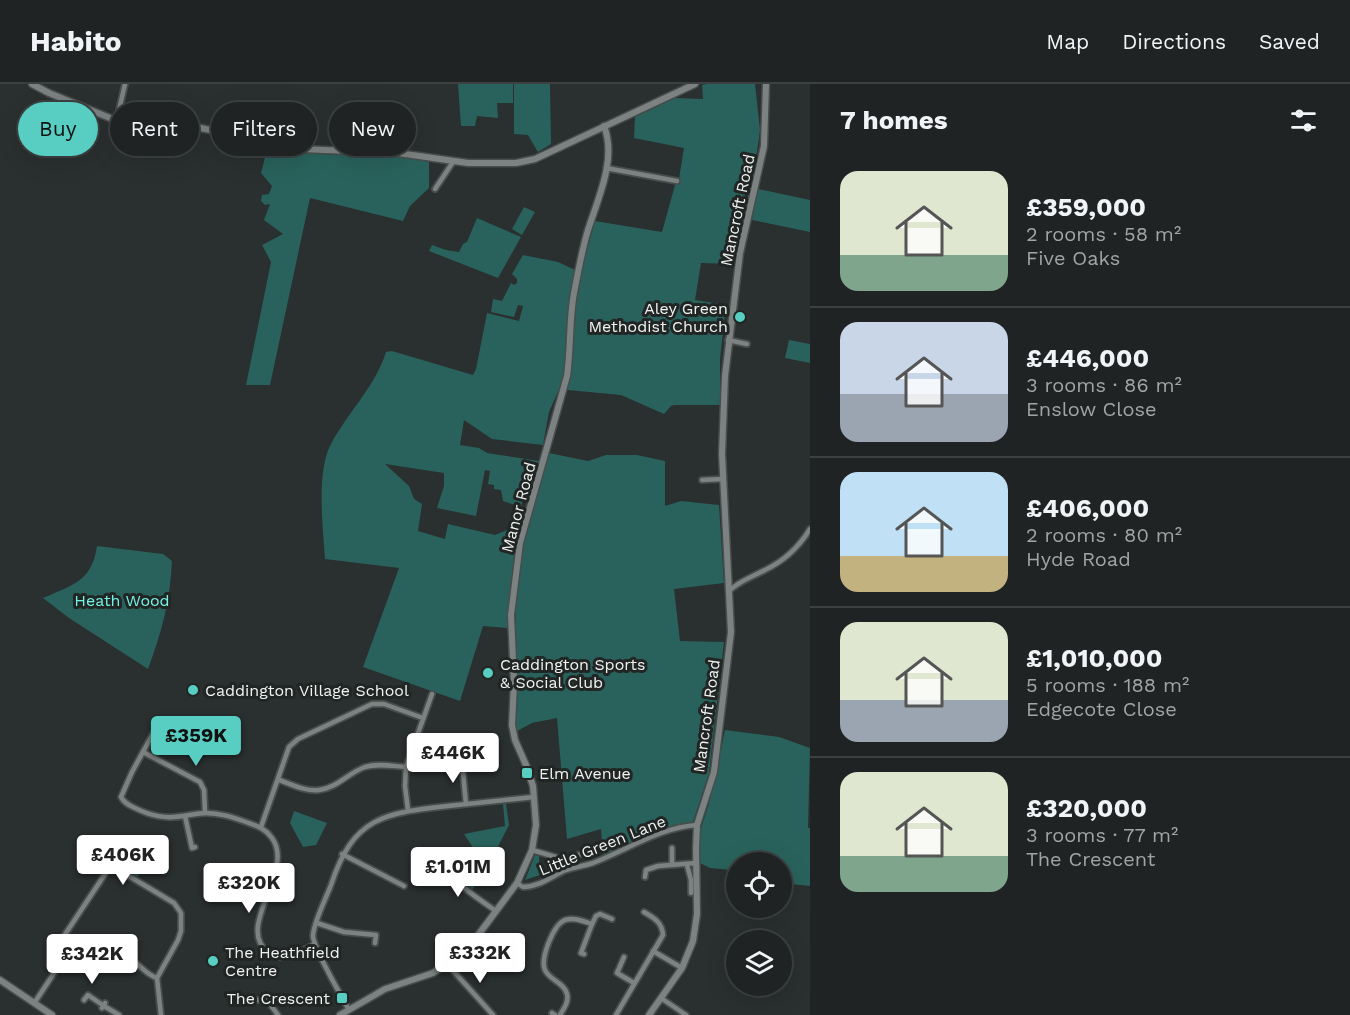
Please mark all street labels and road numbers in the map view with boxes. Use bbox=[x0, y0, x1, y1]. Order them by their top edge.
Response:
street label: Mancroft Road bbox=[716, 152, 759, 268]
street label: Manor Road bbox=[497, 460, 540, 554]
street label: Mancroft Road bbox=[689, 658, 724, 774]
street label: Little Green Lane bbox=[536, 811, 668, 880]

